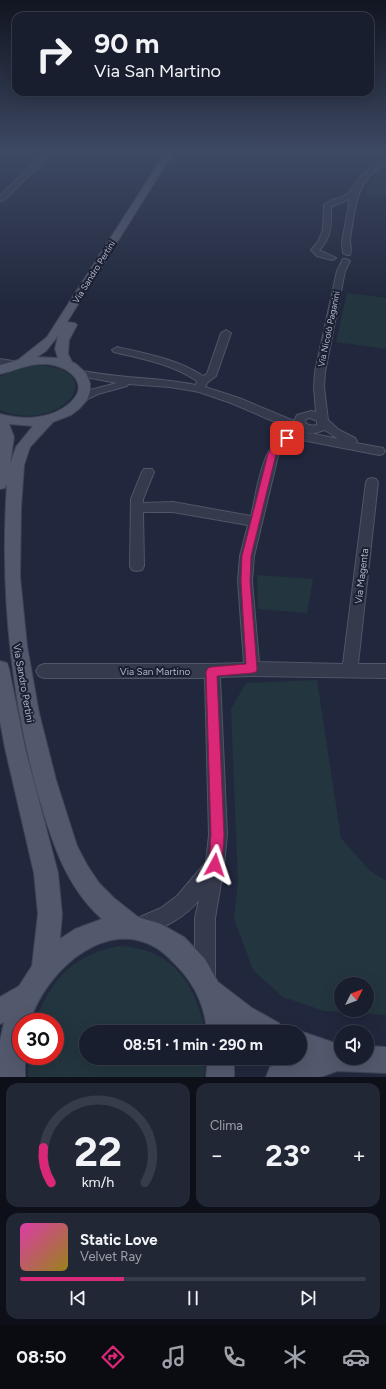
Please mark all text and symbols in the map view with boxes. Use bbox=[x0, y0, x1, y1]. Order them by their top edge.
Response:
text: 90 m bbox=[94, 26, 159, 60]
icon: right bbox=[28, 28, 80, 80]
text: Via San Martino bbox=[94, 60, 221, 82]
street label: Via Sandro Pertini bbox=[70, 238, 117, 305]
street label: Via Nicolò Paganini bbox=[315, 290, 342, 368]
pin bbox=[270, 421, 304, 455]
icon: arrive bbox=[276, 427, 298, 449]
street label: Via Magenta bbox=[352, 547, 371, 605]
street label: Via Sandro Pertini bbox=[10, 643, 37, 723]
street label: Via San Martino bbox=[120, 665, 190, 678]
position arrow bbox=[194, 844, 236, 886]
north arrow bbox=[334, 977, 374, 1017]
map controls bbox=[334, 977, 374, 1065]
speed limit sign: 30 bbox=[12, 1013, 64, 1065]
button: sound bbox=[334, 1025, 374, 1065]
text: 08:51 · 1 min · 290 m bbox=[123, 1036, 263, 1054]
text: Clima bbox=[210, 1118, 243, 1133]
text: 22 bbox=[74, 1126, 122, 1176]
text: 23° bbox=[265, 1137, 311, 1174]
text: − bbox=[210, 1142, 224, 1169]
text: + bbox=[352, 1142, 366, 1169]
text: km/h bbox=[82, 1173, 114, 1191]
text: Static Love bbox=[80, 1231, 158, 1249]
text: Velvet Ray bbox=[80, 1249, 142, 1264]
icon: previous bbox=[67, 1287, 89, 1309]
icon: pause bbox=[182, 1287, 204, 1309]
icon: next bbox=[297, 1287, 319, 1309]
icon: directions bbox=[99, 1343, 127, 1371]
icon: music bbox=[160, 1343, 188, 1371]
icon: phone bbox=[220, 1343, 248, 1371]
icon: climate bbox=[281, 1343, 309, 1371]
icon: car bbox=[342, 1343, 370, 1371]
text: 08:50 bbox=[16, 1346, 67, 1368]

